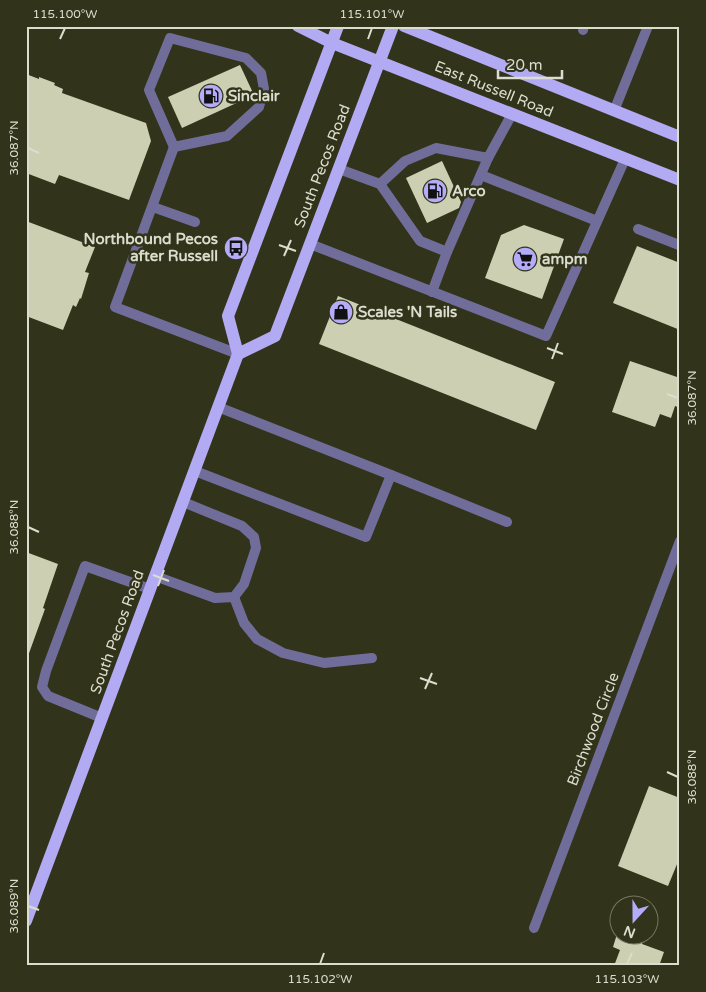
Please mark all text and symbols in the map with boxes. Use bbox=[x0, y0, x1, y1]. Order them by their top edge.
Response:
text: 115.100°W bbox=[33, 7, 97, 21]
text: 115.101°W bbox=[340, 7, 404, 21]
scale bar bbox=[498, 48, 562, 80]
text: 20 m bbox=[506, 56, 543, 74]
street label: East Russell Road bbox=[432, 57, 556, 121]
fuel station icon: Sinclair bbox=[198, 83, 224, 109]
place label: Sinclair bbox=[228, 87, 280, 105]
street label: South Pecos Road bbox=[290, 102, 354, 230]
text: 36.087°N bbox=[7, 120, 21, 176]
fuel station icon: Arco bbox=[422, 178, 448, 204]
place label: Arco bbox=[452, 182, 486, 200]
place label: Northbound Pecos after Russell bbox=[84, 230, 218, 265]
bus stop icon: Northbound Pecos after Russell bbox=[223, 235, 249, 261]
supermarket icon: ampm bbox=[512, 246, 538, 272]
place label: ampm bbox=[542, 250, 587, 269]
shop icon: Scales 'N Tails bbox=[328, 299, 354, 325]
place label: Scales 'N Tails bbox=[358, 303, 457, 321]
text: 36.087°N bbox=[685, 370, 699, 426]
text: 36.088°N bbox=[7, 500, 21, 554]
street label: South Pecos Road bbox=[86, 568, 148, 696]
street label: Birchwood Circle bbox=[563, 670, 623, 788]
text: 36.088°N bbox=[685, 750, 699, 804]
text: 36.089°N bbox=[7, 879, 21, 933]
north arrow bbox=[608, 894, 658, 944]
text: N bbox=[621, 922, 638, 942]
text: 115.102°W bbox=[288, 972, 352, 986]
text: 115.103°W bbox=[595, 972, 659, 986]

